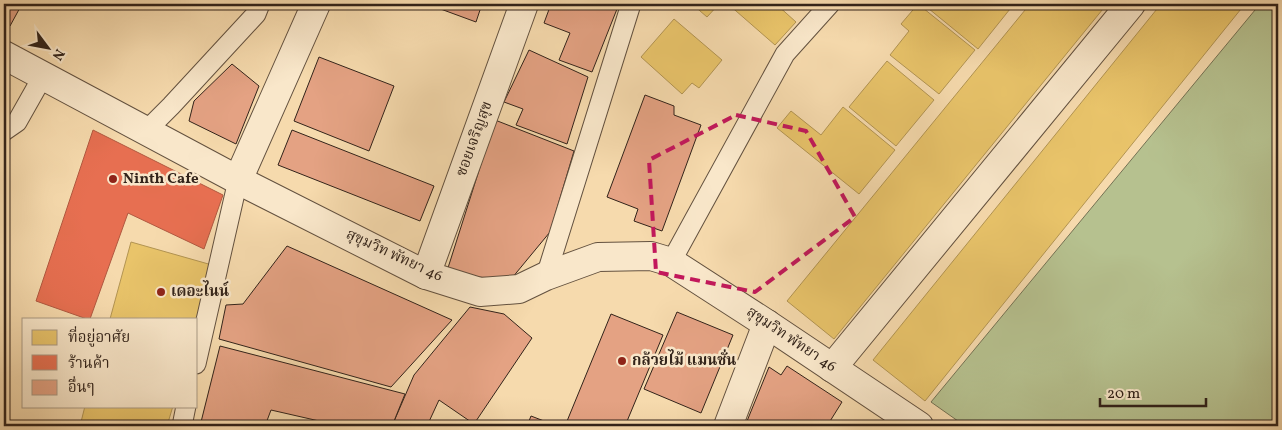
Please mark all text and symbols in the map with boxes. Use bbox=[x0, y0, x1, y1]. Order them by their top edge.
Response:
north arrow bbox=[22, 22, 72, 72]
text: N bbox=[47, 45, 69, 63]
street label: ซอยเจริญสุข bbox=[452, 98, 498, 180]
place label: Ninth Cafe bbox=[123, 169, 199, 190]
marker: Ninth Cafe bbox=[107, 173, 119, 185]
street label: สุขุมวิท พัทยา 46 bbox=[342, 224, 446, 288]
place label: เดอะไนน์ bbox=[171, 280, 229, 303]
marker: เดอะไนน์ bbox=[155, 286, 167, 298]
street label: สุขุมวิท พัทยา 46 bbox=[742, 302, 840, 378]
legend bbox=[22, 318, 198, 408]
text: ที่อยู่อาศัย bbox=[68, 326, 130, 349]
place label: กล้วยไม้ แมนชั่น bbox=[632, 349, 736, 372]
text: ร้านค้า bbox=[68, 354, 110, 375]
marker: กล้วยไม้ แมนชั่น bbox=[616, 355, 628, 367]
scale bar bbox=[1100, 375, 1206, 407]
text: อื่นๆ bbox=[68, 376, 94, 399]
text: 20 m bbox=[1107, 384, 1140, 405]

